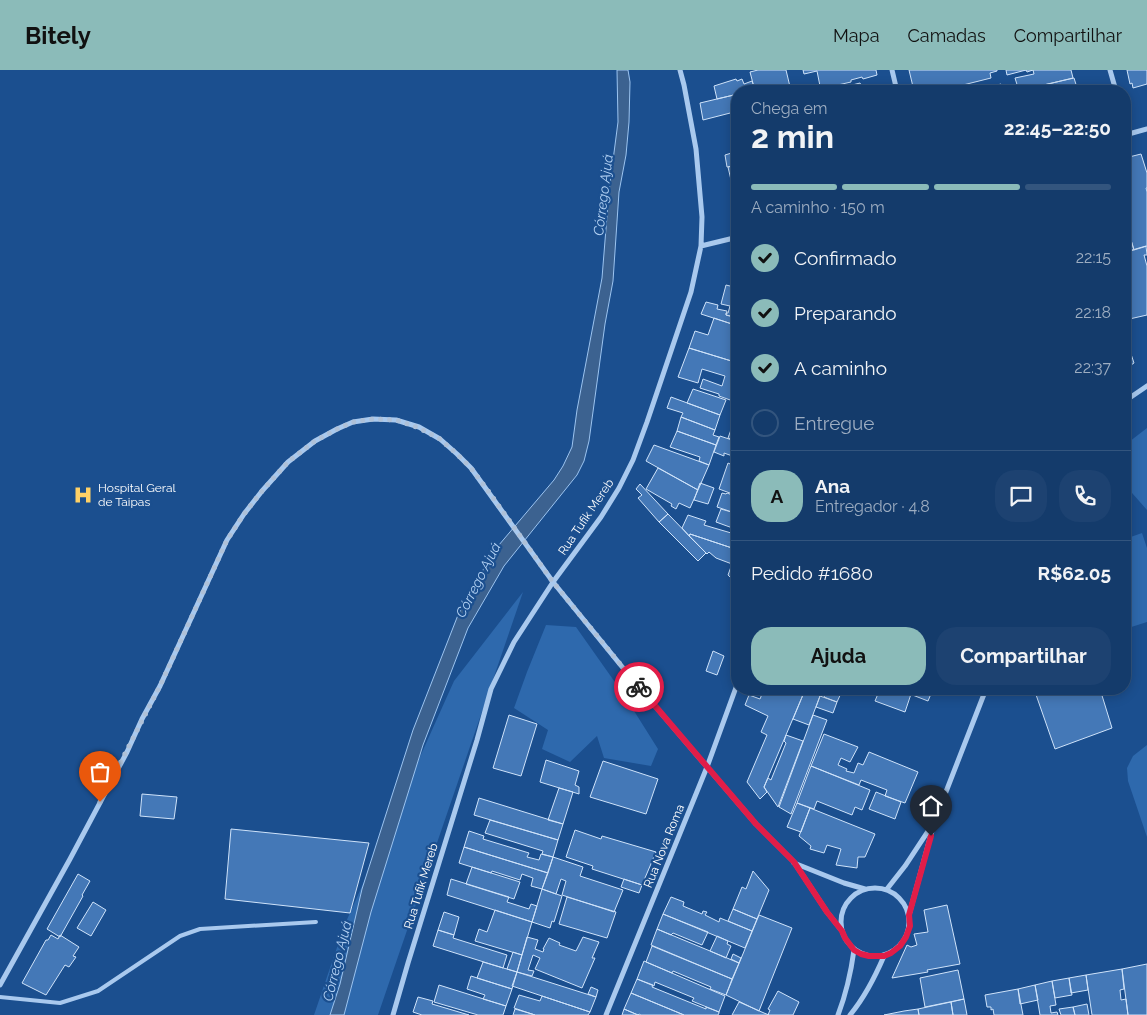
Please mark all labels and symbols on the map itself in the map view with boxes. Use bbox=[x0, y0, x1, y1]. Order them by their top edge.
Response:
water label: Córrego Ajuá bbox=[590, 153, 616, 237]
street label: Rua Tufik Mereb bbox=[555, 476, 617, 558]
place label: Hospital Geral de Taipas bbox=[98, 481, 177, 509]
hospital icon: Hospital Geral de Taipas bbox=[72, 484, 94, 506]
water label: Córrego Ajuá bbox=[452, 540, 504, 620]
courier bbox=[614, 662, 664, 712]
pin bbox=[79, 751, 121, 802]
pin bbox=[910, 785, 952, 836]
street label: Rua Nova Roma bbox=[641, 802, 687, 890]
street label: Rua Tufik Mereb bbox=[401, 841, 441, 931]
water label: Córrego Ajuá bbox=[319, 919, 355, 1003]

